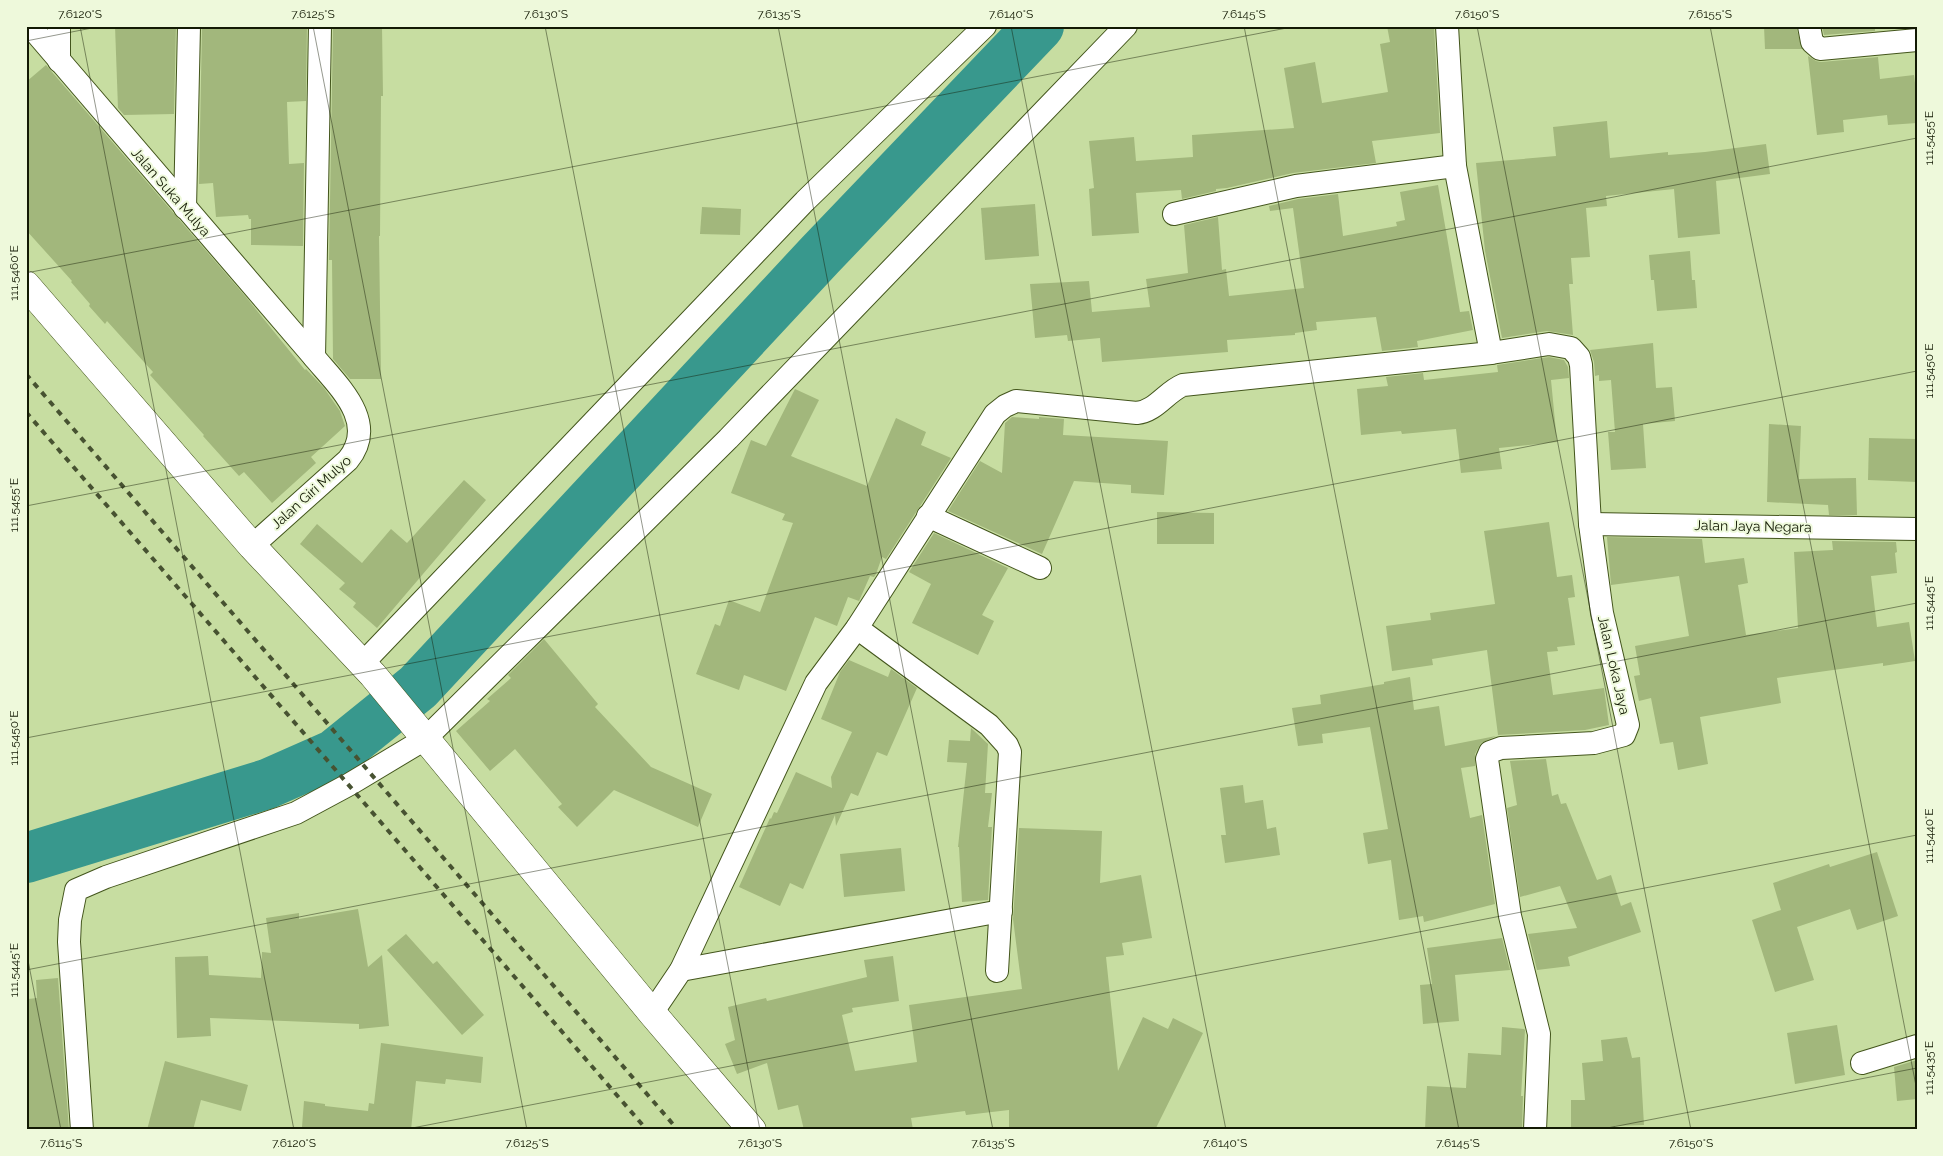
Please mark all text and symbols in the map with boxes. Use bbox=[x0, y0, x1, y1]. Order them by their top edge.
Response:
text: 7.6120°S bbox=[58, 7, 102, 21]
text: 7.6125°S bbox=[291, 7, 335, 21]
text: 7.6130°S bbox=[524, 7, 568, 21]
text: 7.6135°S bbox=[757, 7, 801, 21]
text: 7.6140°S bbox=[989, 7, 1033, 21]
text: 7.6145°S bbox=[1222, 7, 1266, 21]
text: 7.6150°S bbox=[1455, 7, 1499, 21]
text: 7.6155°S bbox=[1688, 7, 1732, 21]
text: 111.5455°E bbox=[1922, 111, 1936, 165]
street label: Jalan Suka Mulya bbox=[128, 144, 214, 240]
text: 111.5460°E bbox=[7, 245, 21, 301]
text: 111.5450°E bbox=[1922, 344, 1936, 398]
street label: Jalan Giri Mulyo bbox=[268, 452, 354, 532]
text: 111.5455°E bbox=[7, 478, 21, 532]
street label: Jalan Jaya Negara bbox=[1694, 517, 1812, 535]
text: 111.5445°E bbox=[1922, 576, 1936, 630]
street label: Jalan Loka Jaya bbox=[1595, 614, 1633, 716]
text: 111.5450°E bbox=[7, 711, 21, 765]
text: 111.5440°E bbox=[1922, 809, 1936, 863]
text: 111.5445°E bbox=[7, 943, 21, 997]
text: 111.5435°E bbox=[1922, 1041, 1936, 1095]
text: 7.6115°S bbox=[40, 1136, 82, 1150]
text: 7.6120°S bbox=[272, 1136, 316, 1150]
text: 7.6125°S bbox=[505, 1136, 549, 1150]
text: 7.6130°S bbox=[738, 1136, 782, 1150]
text: 7.6135°S bbox=[971, 1136, 1015, 1150]
text: 7.6140°S bbox=[1203, 1136, 1247, 1150]
text: 7.6145°S bbox=[1436, 1136, 1480, 1150]
text: 7.6150°S bbox=[1669, 1136, 1713, 1150]

